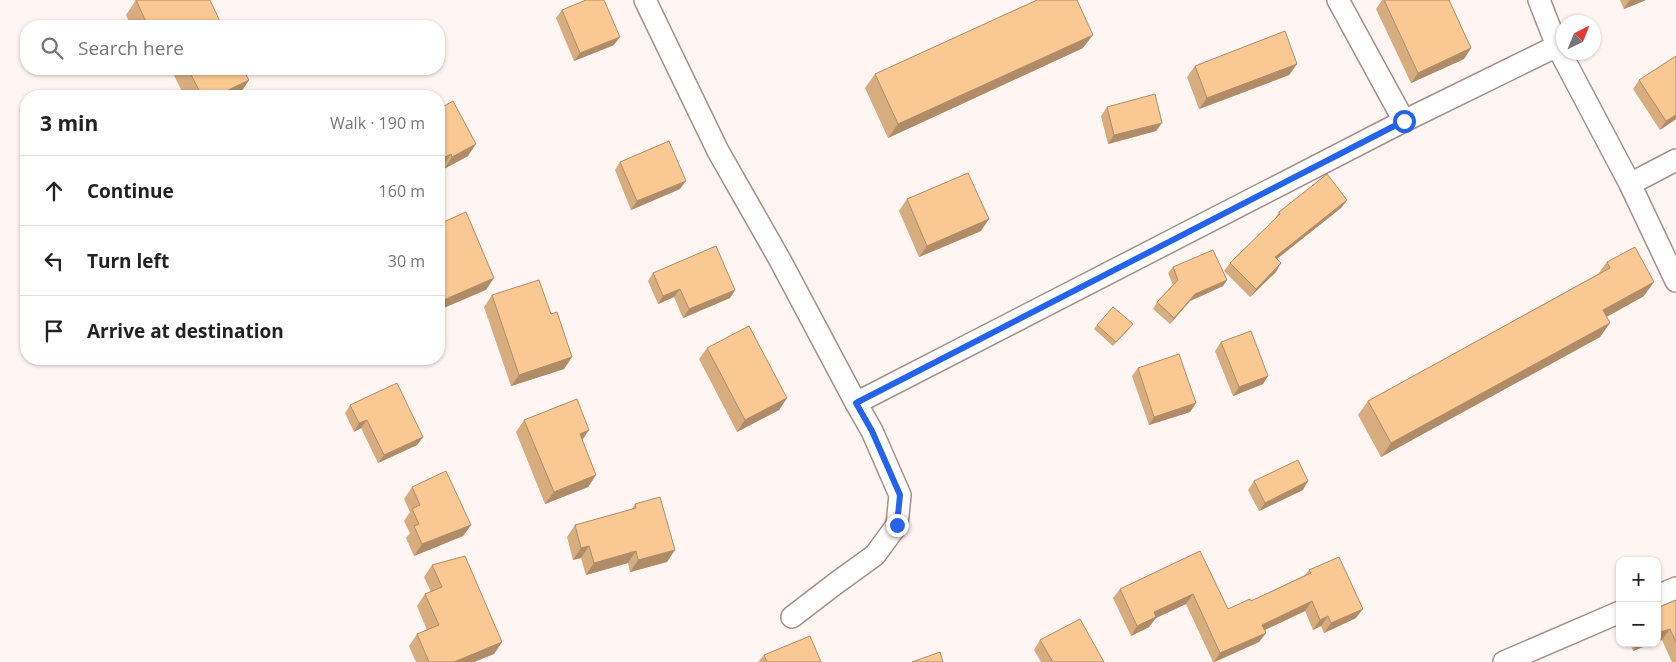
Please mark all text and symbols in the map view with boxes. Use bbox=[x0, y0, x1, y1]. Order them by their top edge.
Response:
north arrow bbox=[1556, 15, 1601, 60]
search box bbox=[20, 20, 445, 75]
icon: search bbox=[38, 34, 66, 62]
text: Search here bbox=[78, 35, 184, 61]
text: 3 min bbox=[40, 109, 98, 137]
route start bbox=[1393, 110, 1416, 133]
text: Walk · 190 m bbox=[330, 112, 425, 134]
icon: ahead bbox=[40, 177, 68, 205]
text: Continue bbox=[87, 178, 174, 204]
text: 160 m bbox=[379, 180, 425, 202]
icon: left bbox=[40, 247, 68, 275]
text: Turn left bbox=[87, 248, 169, 274]
text: 30 m bbox=[388, 250, 425, 272]
icon: arrive bbox=[40, 317, 68, 345]
text: Arrive at destination bbox=[87, 318, 284, 344]
route end bbox=[886, 514, 909, 537]
map controls bbox=[1616, 557, 1661, 647]
button: + bbox=[1616, 557, 1661, 602]
button: − bbox=[1616, 602, 1661, 647]

